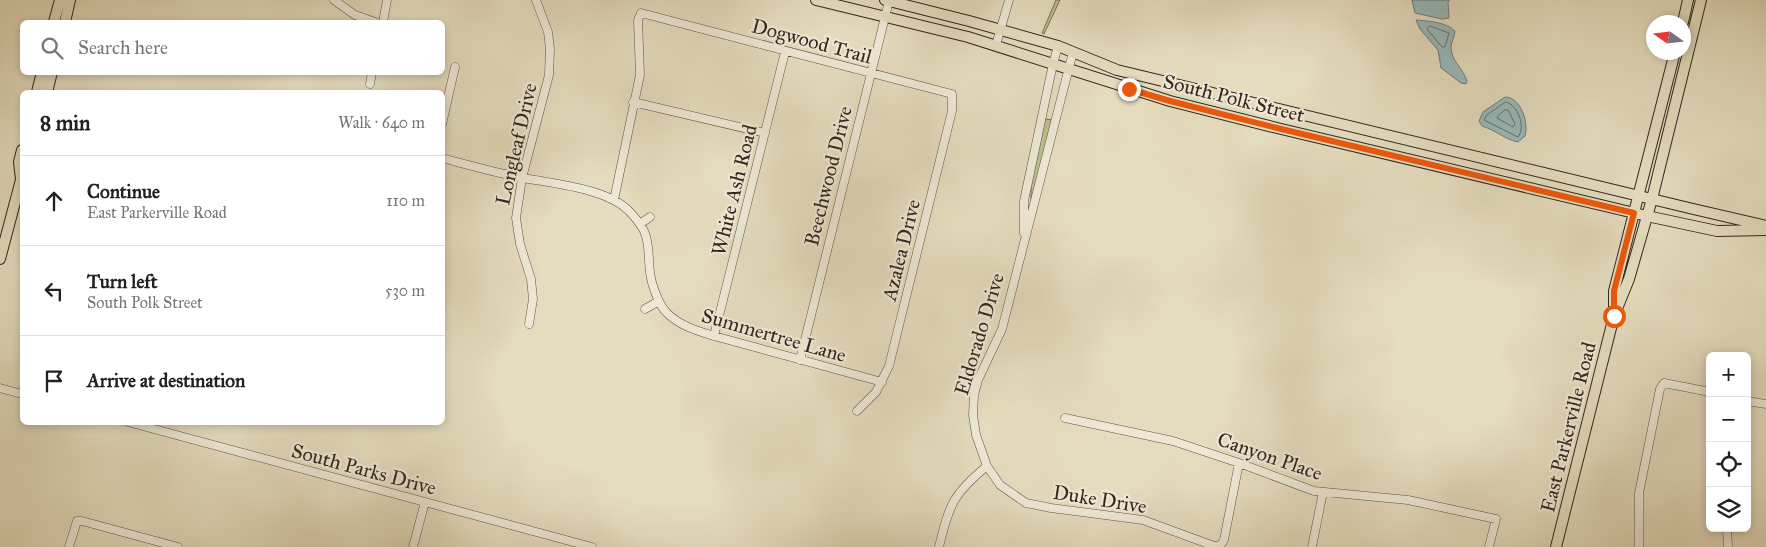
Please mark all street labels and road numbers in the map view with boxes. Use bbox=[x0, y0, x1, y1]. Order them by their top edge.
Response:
street label: Dogwood Trail bbox=[749, 13, 875, 70]
street label: South Polk Street bbox=[1161, 69, 1307, 127]
street label: Longleaf Drive bbox=[490, 81, 543, 208]
street label: Beechwood Drive bbox=[799, 104, 857, 248]
street label: White Ash Road bbox=[706, 122, 762, 258]
street label: Azalea Drive bbox=[877, 197, 925, 304]
street label: Eldorado Drive bbox=[949, 270, 1009, 398]
street label: Summertree Lane bbox=[699, 303, 849, 367]
street label: East Parkerville Road bbox=[1535, 339, 1601, 515]
street label: Canyon Place bbox=[1214, 427, 1326, 485]
street label: South Parks Drive bbox=[289, 438, 439, 500]
street label: Duke Drive bbox=[1051, 480, 1149, 518]

